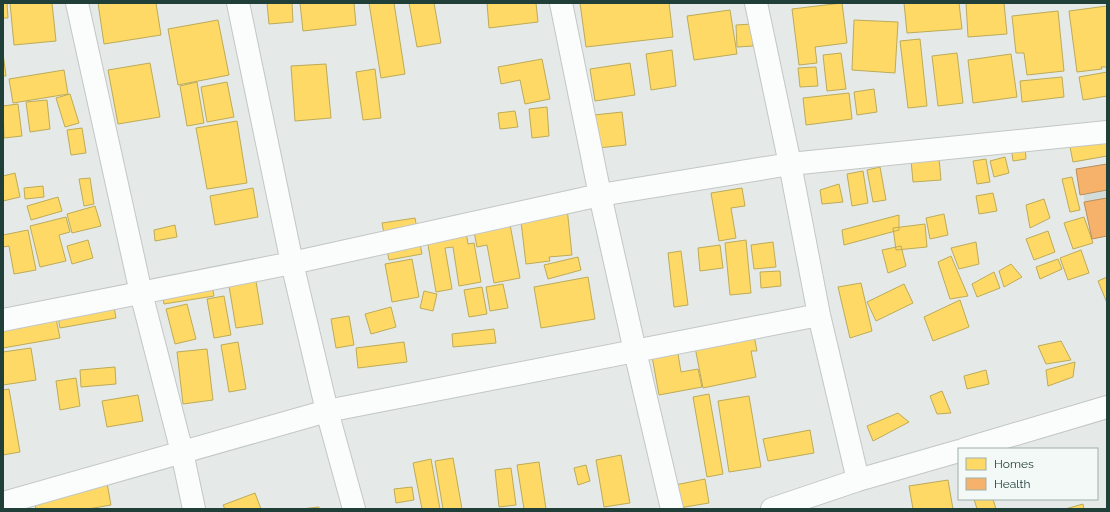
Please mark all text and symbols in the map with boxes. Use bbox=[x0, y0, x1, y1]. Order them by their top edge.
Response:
legend bbox=[958, 448, 1098, 500]
text: Homes bbox=[994, 457, 1034, 471]
text: Health bbox=[994, 477, 1031, 491]

